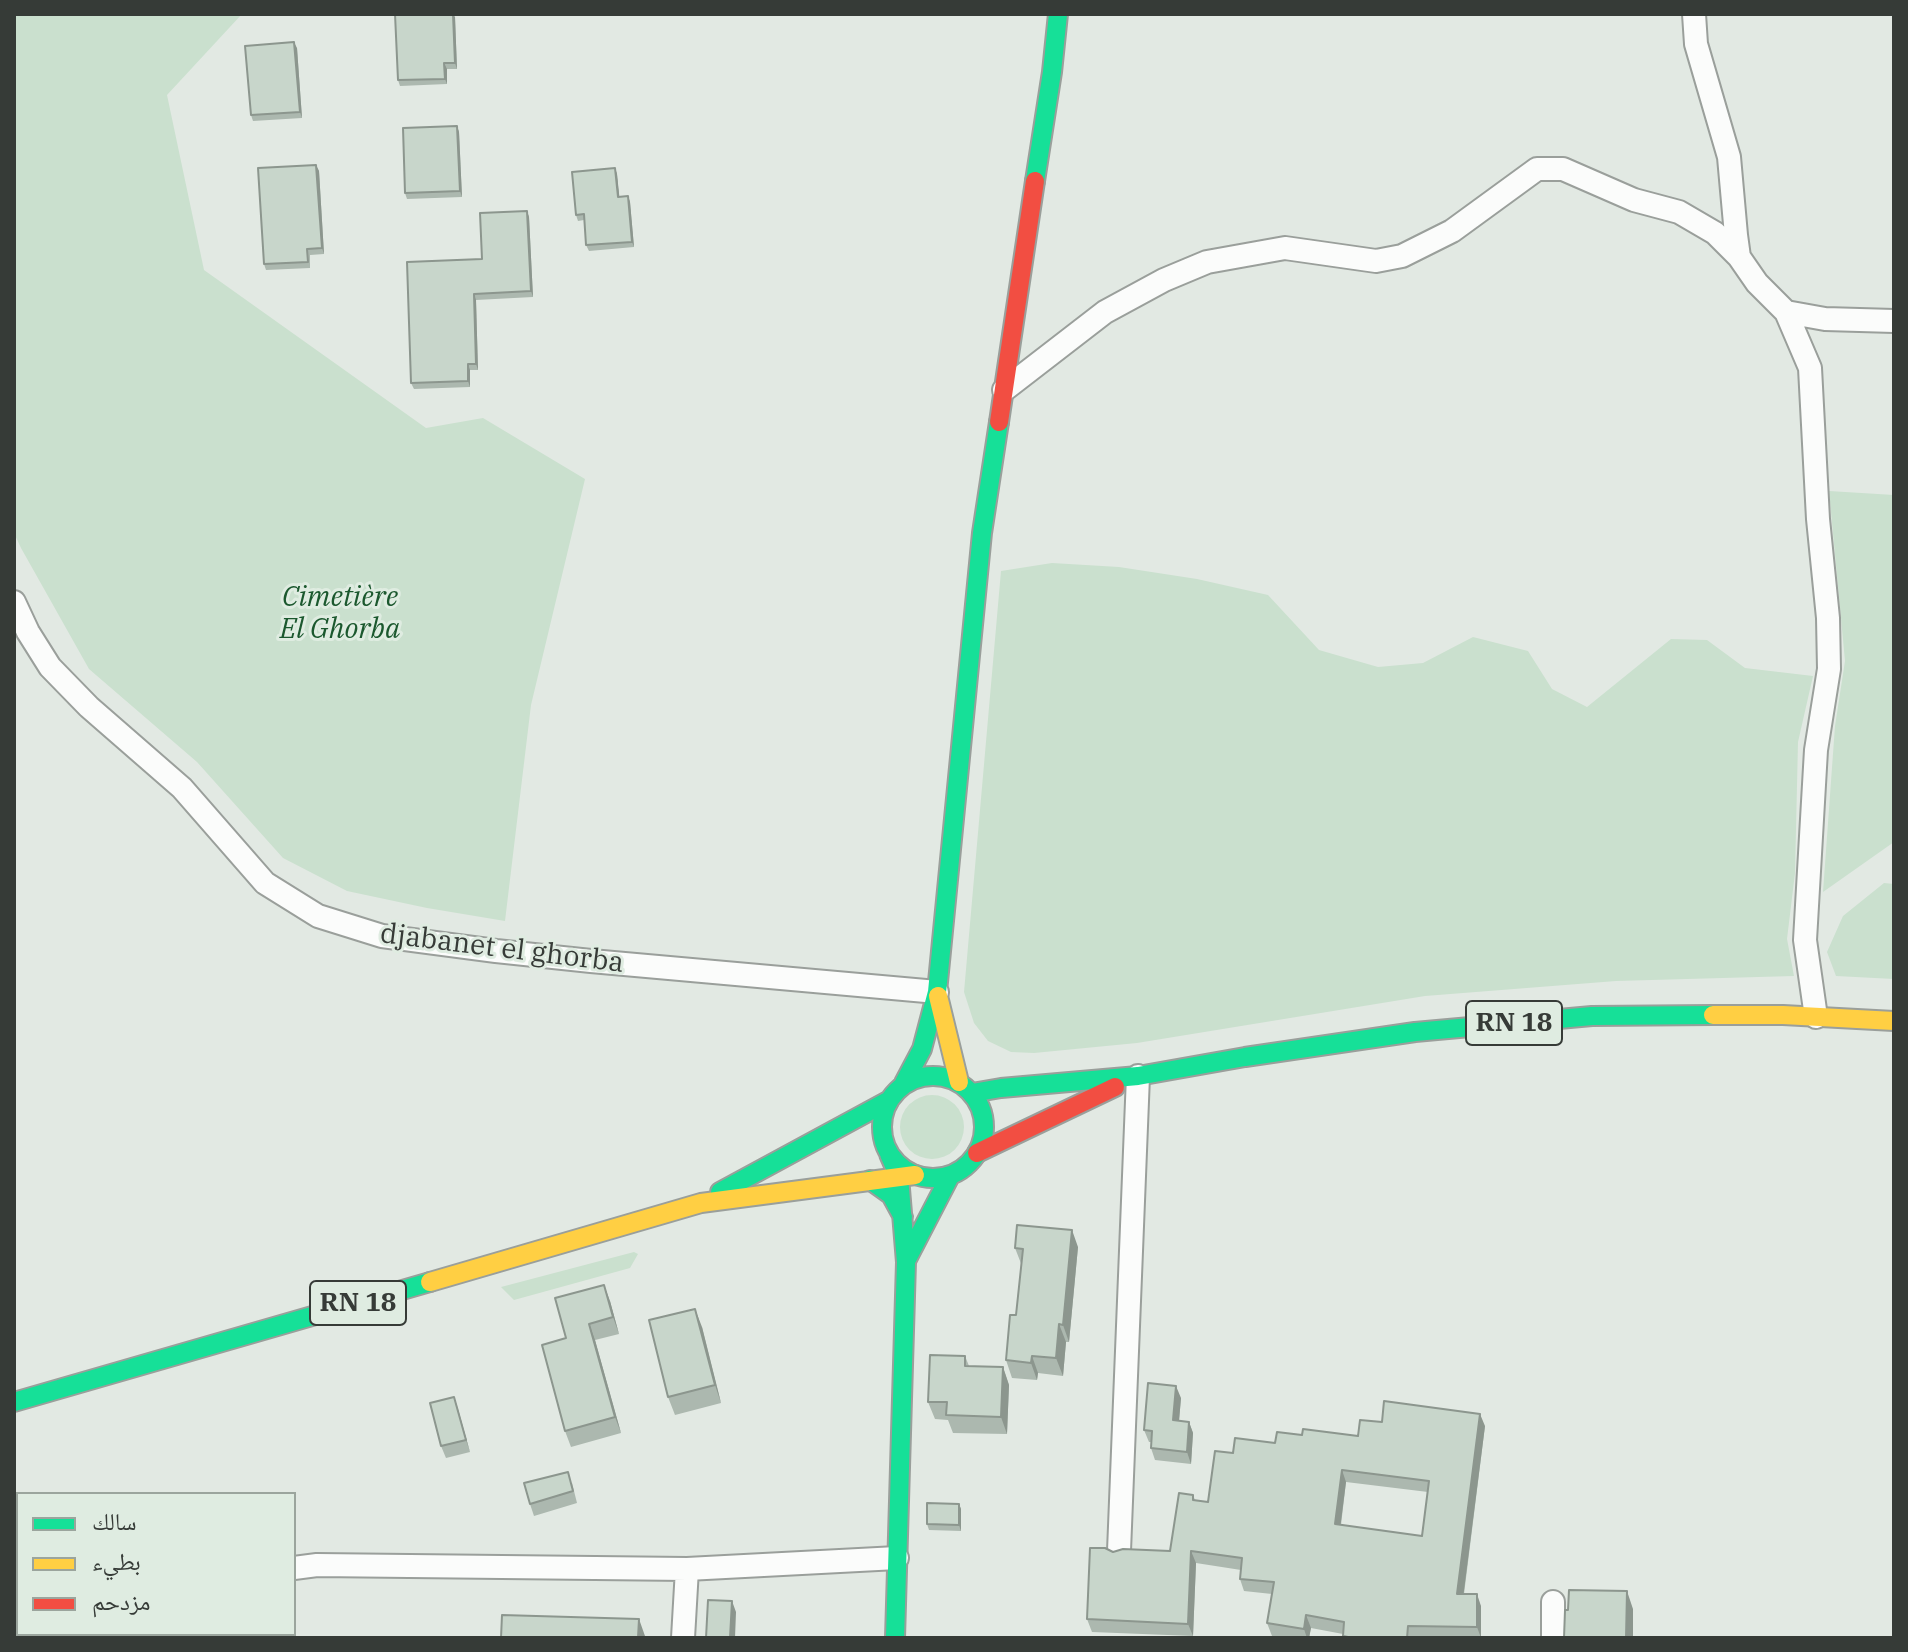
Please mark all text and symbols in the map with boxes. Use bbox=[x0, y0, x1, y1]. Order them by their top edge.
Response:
park label: Cimetière El Ghorba bbox=[280, 581, 400, 647]
street label: djabanet el ghorba bbox=[378, 917, 626, 981]
road number: RN 18 bbox=[1466, 1001, 1562, 1045]
road number: RN 18 bbox=[310, 1281, 406, 1325]
legend bbox=[16, 1492, 296, 1636]
text: سالك bbox=[92, 1505, 137, 1537]
text: بطيء bbox=[92, 1545, 141, 1577]
text: مزدحم bbox=[92, 1585, 151, 1617]

